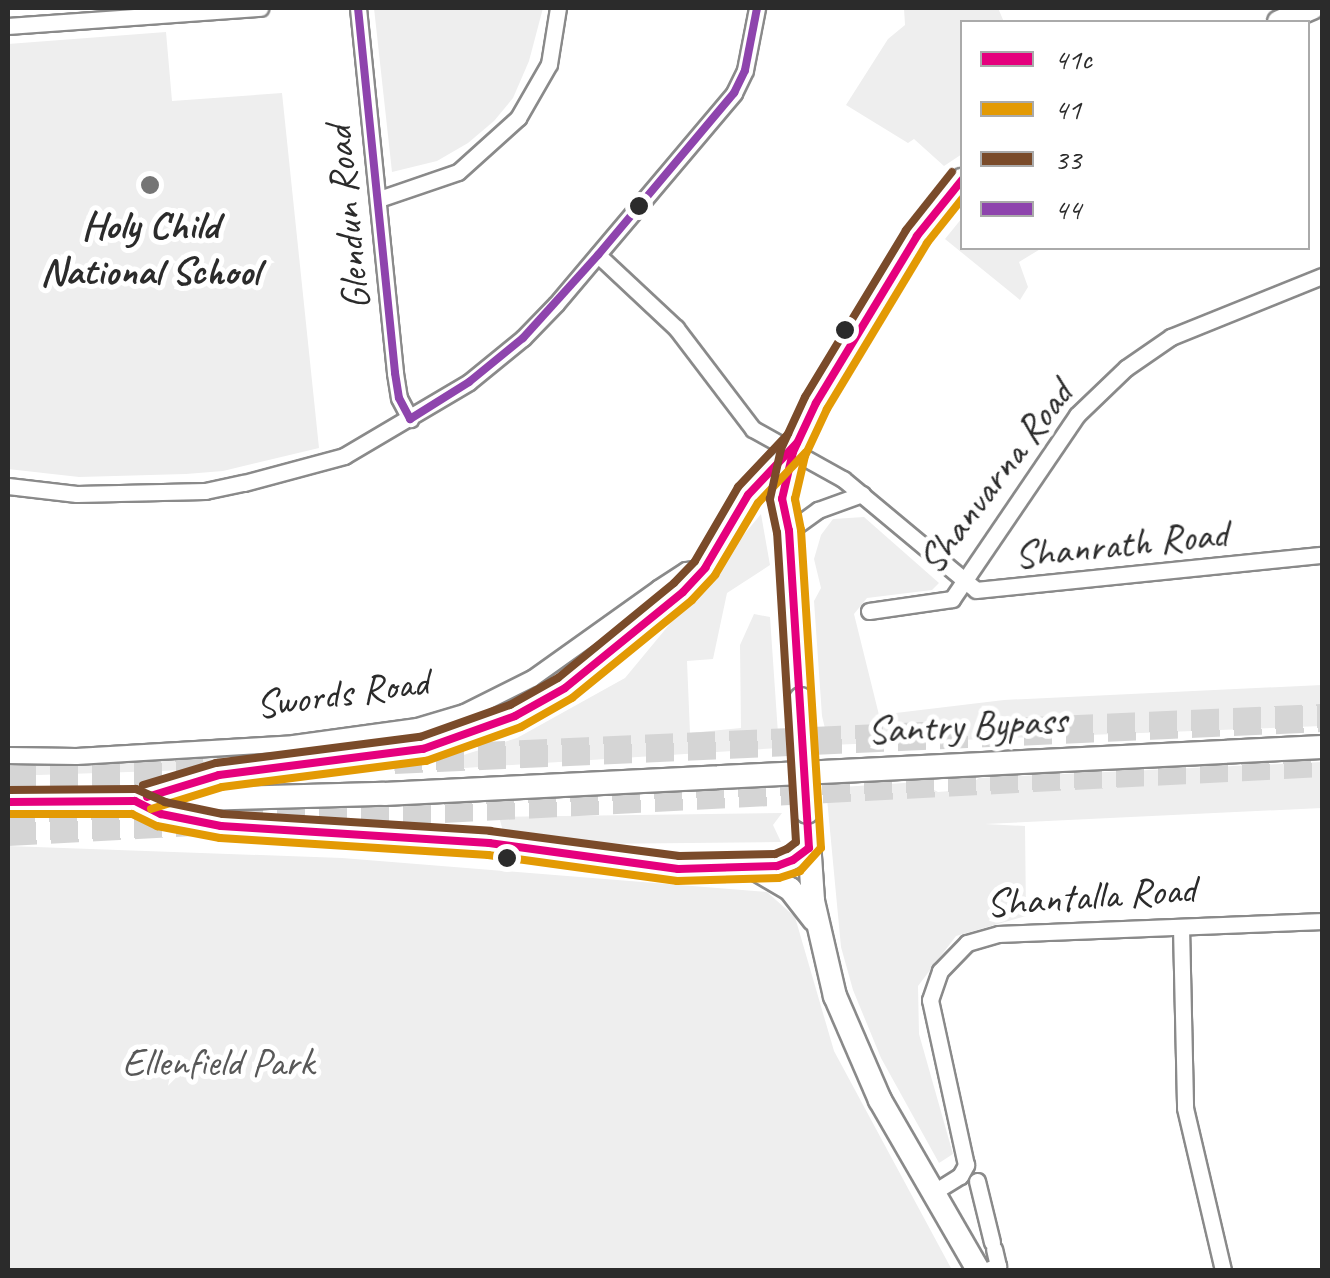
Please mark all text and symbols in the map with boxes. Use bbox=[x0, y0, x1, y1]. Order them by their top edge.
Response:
legend bbox=[960, 20, 1310, 250]
text: 41c bbox=[1054, 40, 1092, 78]
text: 41 bbox=[1054, 90, 1081, 128]
street label: Glendun Road bbox=[314, 125, 380, 311]
text: 33 bbox=[1054, 140, 1081, 178]
marker: Holy Child National School bbox=[139, 174, 161, 196]
text: 44 bbox=[1054, 190, 1081, 228]
unlabelled marker bbox=[629, 196, 649, 216]
place label: Holy Child National School bbox=[40, 201, 260, 295]
unlabelled marker bbox=[835, 320, 855, 340]
street label: Shanvarna Road bbox=[907, 371, 1083, 583]
street label: Shanrath Road bbox=[1013, 509, 1229, 579]
street label: Swords Road bbox=[253, 657, 431, 729]
street label: Santry Bypass bbox=[866, 696, 1068, 754]
unlabelled marker bbox=[497, 848, 517, 868]
street label: Shantalla Road bbox=[985, 865, 1197, 927]
park label: Ellenfield Park bbox=[122, 1038, 314, 1086]

